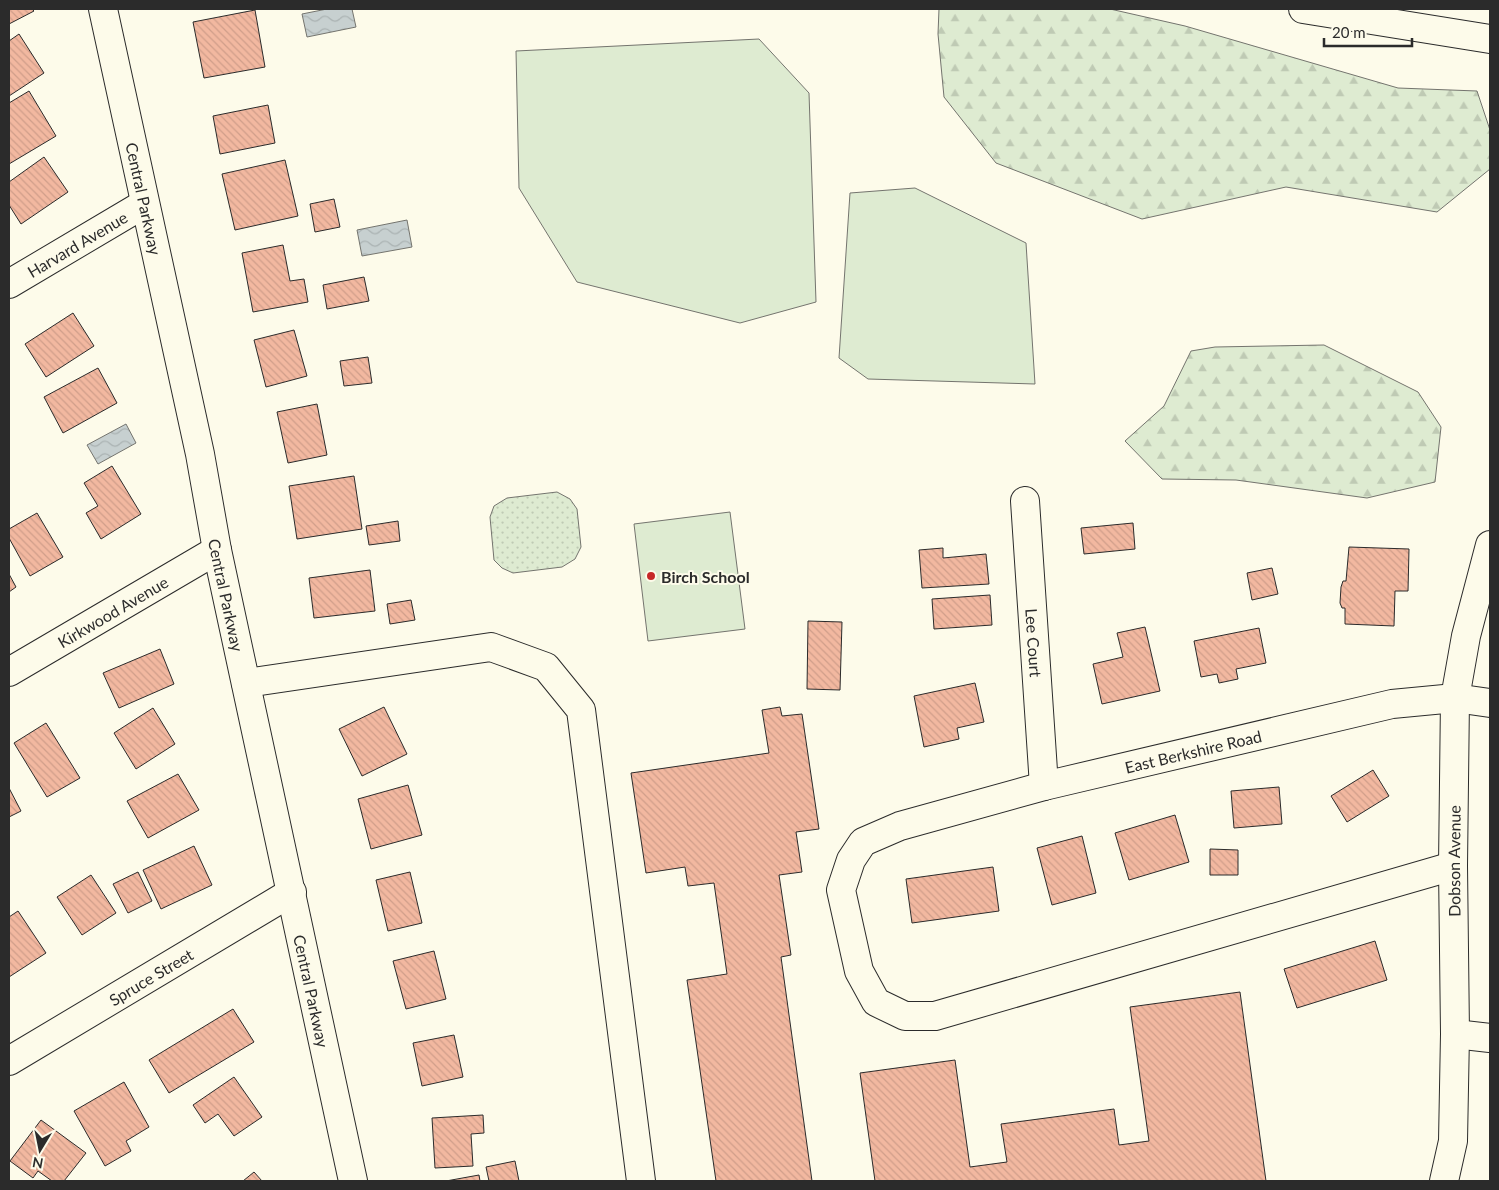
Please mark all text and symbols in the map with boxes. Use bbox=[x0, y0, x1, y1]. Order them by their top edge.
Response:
scale bar bbox=[1324, 15, 1412, 47]
text: 20 m bbox=[1332, 23, 1366, 41]
street label: Central Parkway bbox=[123, 140, 166, 257]
street label: Harvard Avenue bbox=[24, 207, 130, 281]
street label: Central Parkway bbox=[206, 537, 248, 654]
place label: Birch School bbox=[661, 567, 750, 586]
marker: Birch School bbox=[645, 570, 657, 582]
street label: Kirkwood Avenue bbox=[54, 572, 171, 651]
street label: Lee Court bbox=[1023, 608, 1046, 678]
street label: East Berkshire Road bbox=[1123, 726, 1263, 776]
street label: Dobson Avenue bbox=[1443, 805, 1463, 917]
street label: Central Parkway bbox=[291, 933, 334, 1050]
street label: Spruce Street bbox=[105, 944, 196, 1009]
north arrow bbox=[15, 1125, 65, 1175]
text: N bbox=[31, 1154, 44, 1173]

